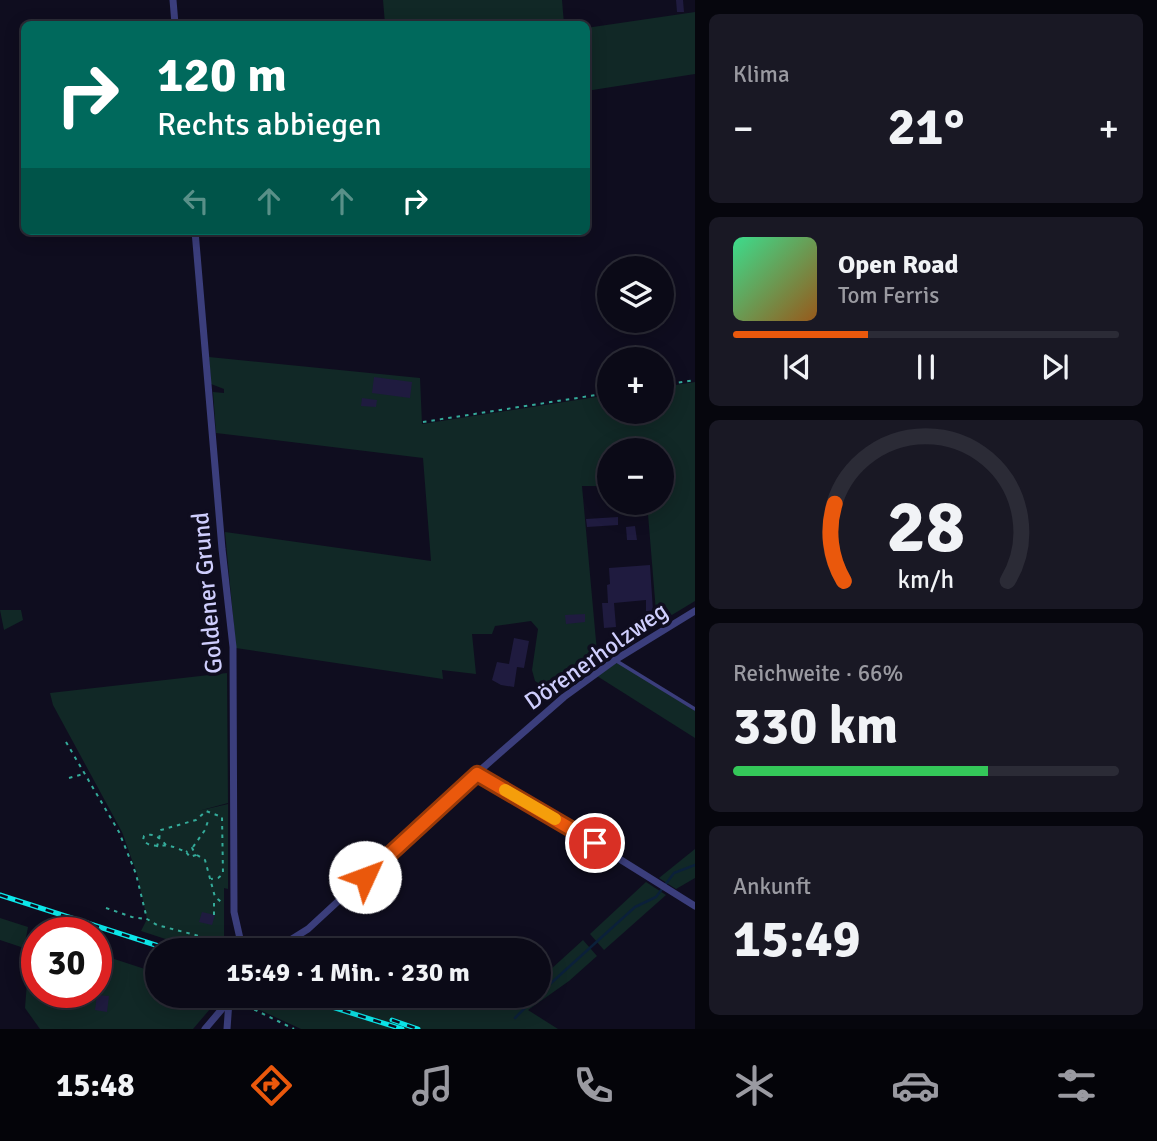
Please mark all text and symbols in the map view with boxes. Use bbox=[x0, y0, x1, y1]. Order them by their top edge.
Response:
text: 120 m bbox=[157, 45, 287, 105]
icon: right bbox=[42, 49, 133, 140]
text: Klima bbox=[733, 60, 790, 89]
text: 21° bbox=[888, 95, 964, 159]
text: Rechts abbiegen bbox=[157, 105, 382, 144]
text: − bbox=[733, 105, 754, 152]
text: + bbox=[1098, 105, 1119, 152]
icon: left bbox=[177, 182, 215, 220]
icon: ahead bbox=[250, 182, 288, 220]
icon: ahead bbox=[323, 182, 361, 220]
icon: right bbox=[396, 182, 434, 220]
text: Open Road bbox=[838, 249, 959, 281]
map controls bbox=[597, 256, 674, 515]
button: layers bbox=[597, 256, 674, 333]
text: Tom Ferris bbox=[838, 281, 939, 310]
button: + bbox=[597, 347, 674, 424]
icon: previous bbox=[778, 348, 816, 386]
icon: pause bbox=[907, 348, 945, 386]
icon: next bbox=[1036, 348, 1074, 386]
button: − bbox=[597, 438, 674, 515]
text: 28 bbox=[887, 483, 965, 572]
street label: Goldener Grund bbox=[185, 511, 229, 675]
text: km/h bbox=[898, 563, 954, 594]
street label: Dörenerholzweg bbox=[519, 596, 673, 716]
text: Reichweite · 66% bbox=[733, 659, 903, 688]
text: 330 km bbox=[733, 694, 898, 758]
pin bbox=[565, 813, 625, 873]
icon: arrive bbox=[576, 824, 614, 862]
position arrow bbox=[328, 840, 402, 914]
text: Ankunft bbox=[733, 872, 811, 901]
text: 15:49 bbox=[733, 907, 861, 971]
speed limit sign: 30 bbox=[21, 917, 112, 1008]
text: 15:49 · 1 Min. · 230 m bbox=[226, 957, 470, 989]
icon: directions bbox=[247, 1061, 296, 1110]
icon: music bbox=[408, 1061, 457, 1110]
icon: phone bbox=[569, 1061, 618, 1110]
icon: climate bbox=[730, 1061, 779, 1110]
icon: car bbox=[891, 1061, 940, 1110]
icon: filters bbox=[1052, 1061, 1101, 1110]
text: 15:48 bbox=[56, 1066, 135, 1105]

